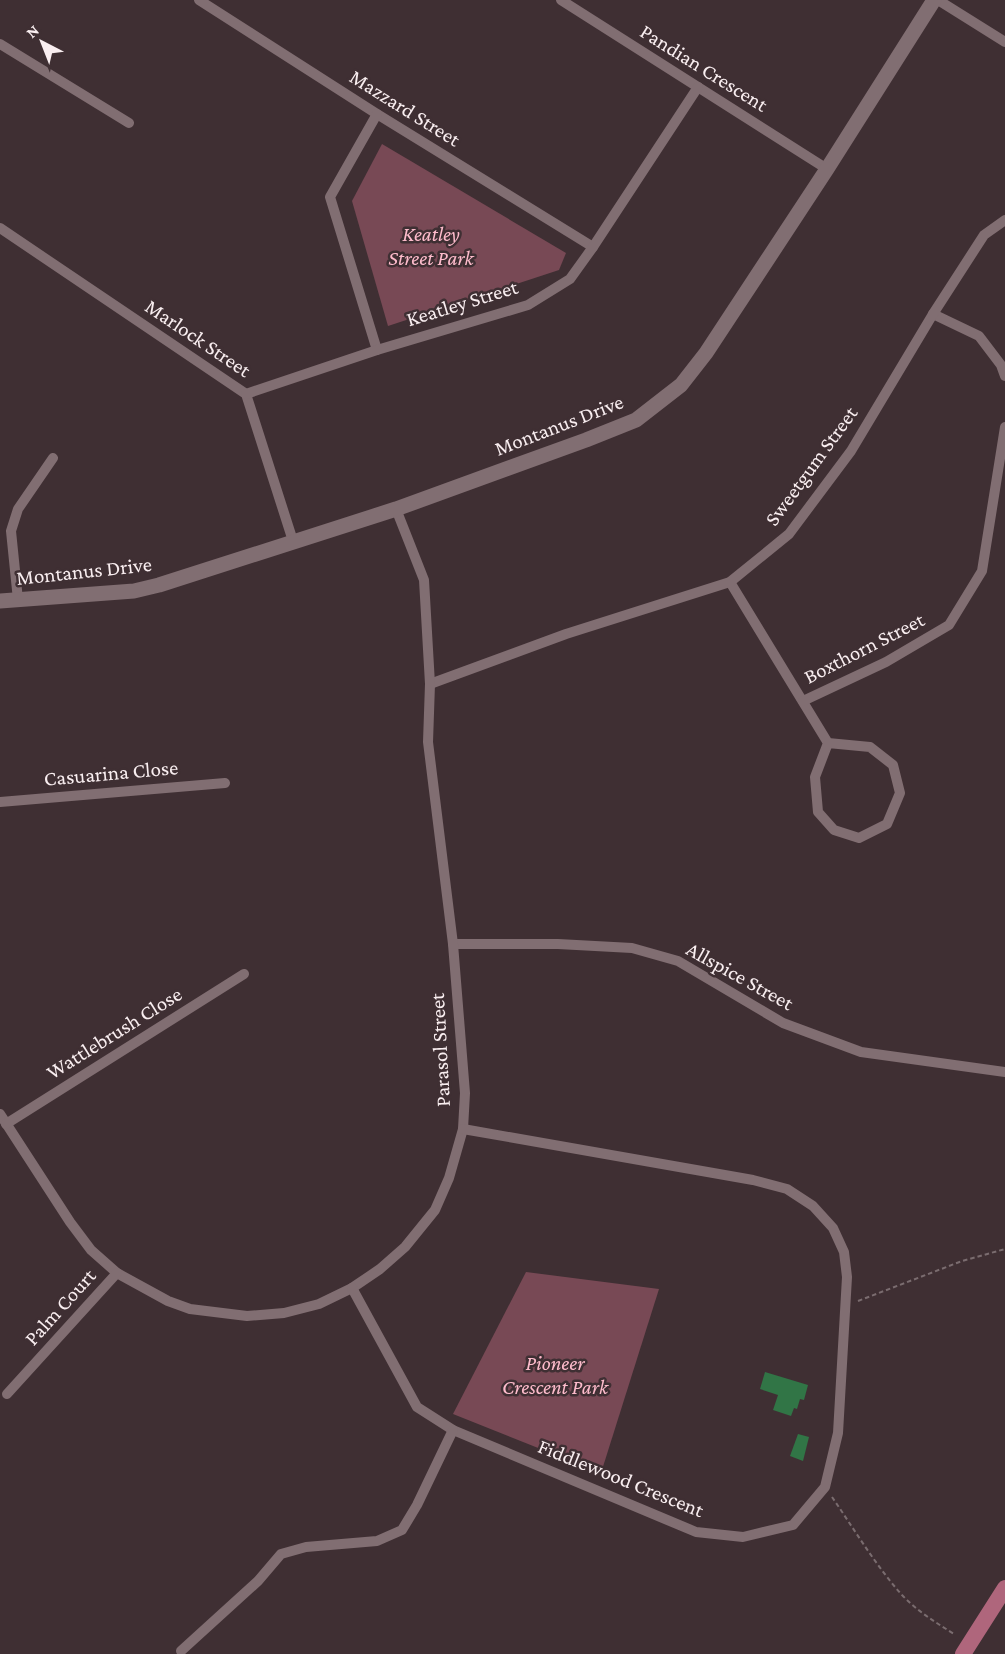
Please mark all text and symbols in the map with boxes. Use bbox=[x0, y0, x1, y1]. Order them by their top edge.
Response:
north arrow bbox=[12, 12, 72, 72]
street label: Pandian Crescent bbox=[636, 19, 773, 117]
text: N bbox=[23, 21, 42, 41]
street label: Mazzard Street bbox=[345, 64, 466, 152]
park label: Keatley Street Park bbox=[388, 222, 474, 270]
street label: Keatley Street bbox=[403, 274, 522, 331]
street label: Marlock Street bbox=[141, 294, 256, 383]
street label: Montanus Drive bbox=[491, 389, 627, 461]
street label: Sweetgum Street bbox=[760, 401, 863, 530]
street label: Montanus Drive bbox=[15, 552, 153, 590]
street label: Boxthorn Street bbox=[800, 607, 929, 689]
street label: Casuarina Close bbox=[43, 755, 179, 791]
street label: Allspice Street bbox=[682, 937, 799, 1016]
street label: Wattlebrush Close bbox=[42, 982, 186, 1084]
street label: Parasol Street bbox=[425, 991, 455, 1108]
street label: Palm Court bbox=[19, 1263, 101, 1350]
park label: Pioneer Crescent Park bbox=[502, 1351, 609, 1399]
street label: Fiddlewood Crescent bbox=[535, 1434, 708, 1523]

